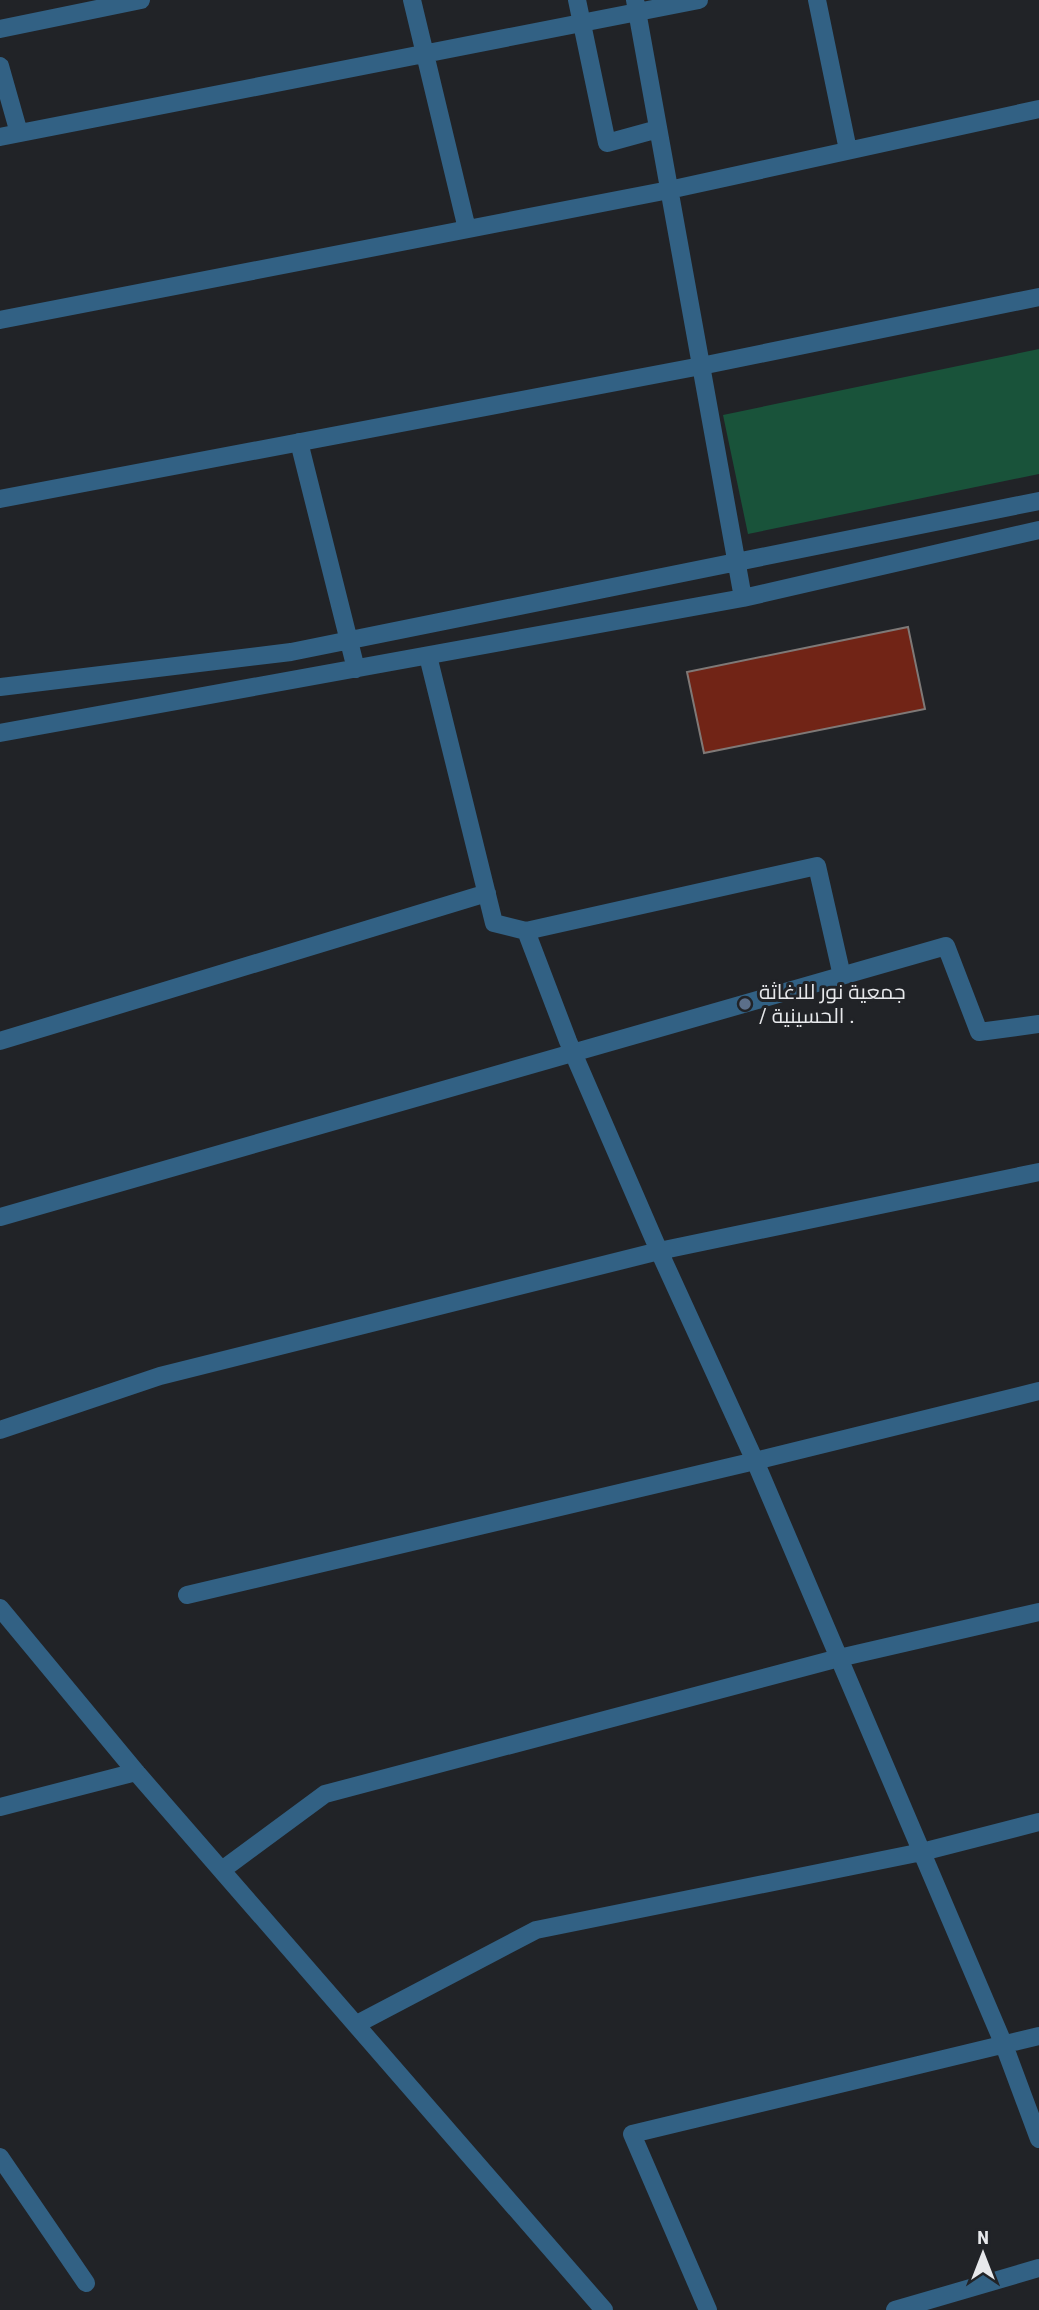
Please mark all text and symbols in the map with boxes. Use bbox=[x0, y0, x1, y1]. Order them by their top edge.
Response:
place label: جمعية نور للاغاثة / الحسينية . bbox=[759, 980, 906, 1028]
marker: جمعية نور للاغاثة / الحسينية . bbox=[737, 996, 753, 1012]
north arrow bbox=[948, 2219, 1018, 2289]
text: N bbox=[977, 2226, 989, 2249]

